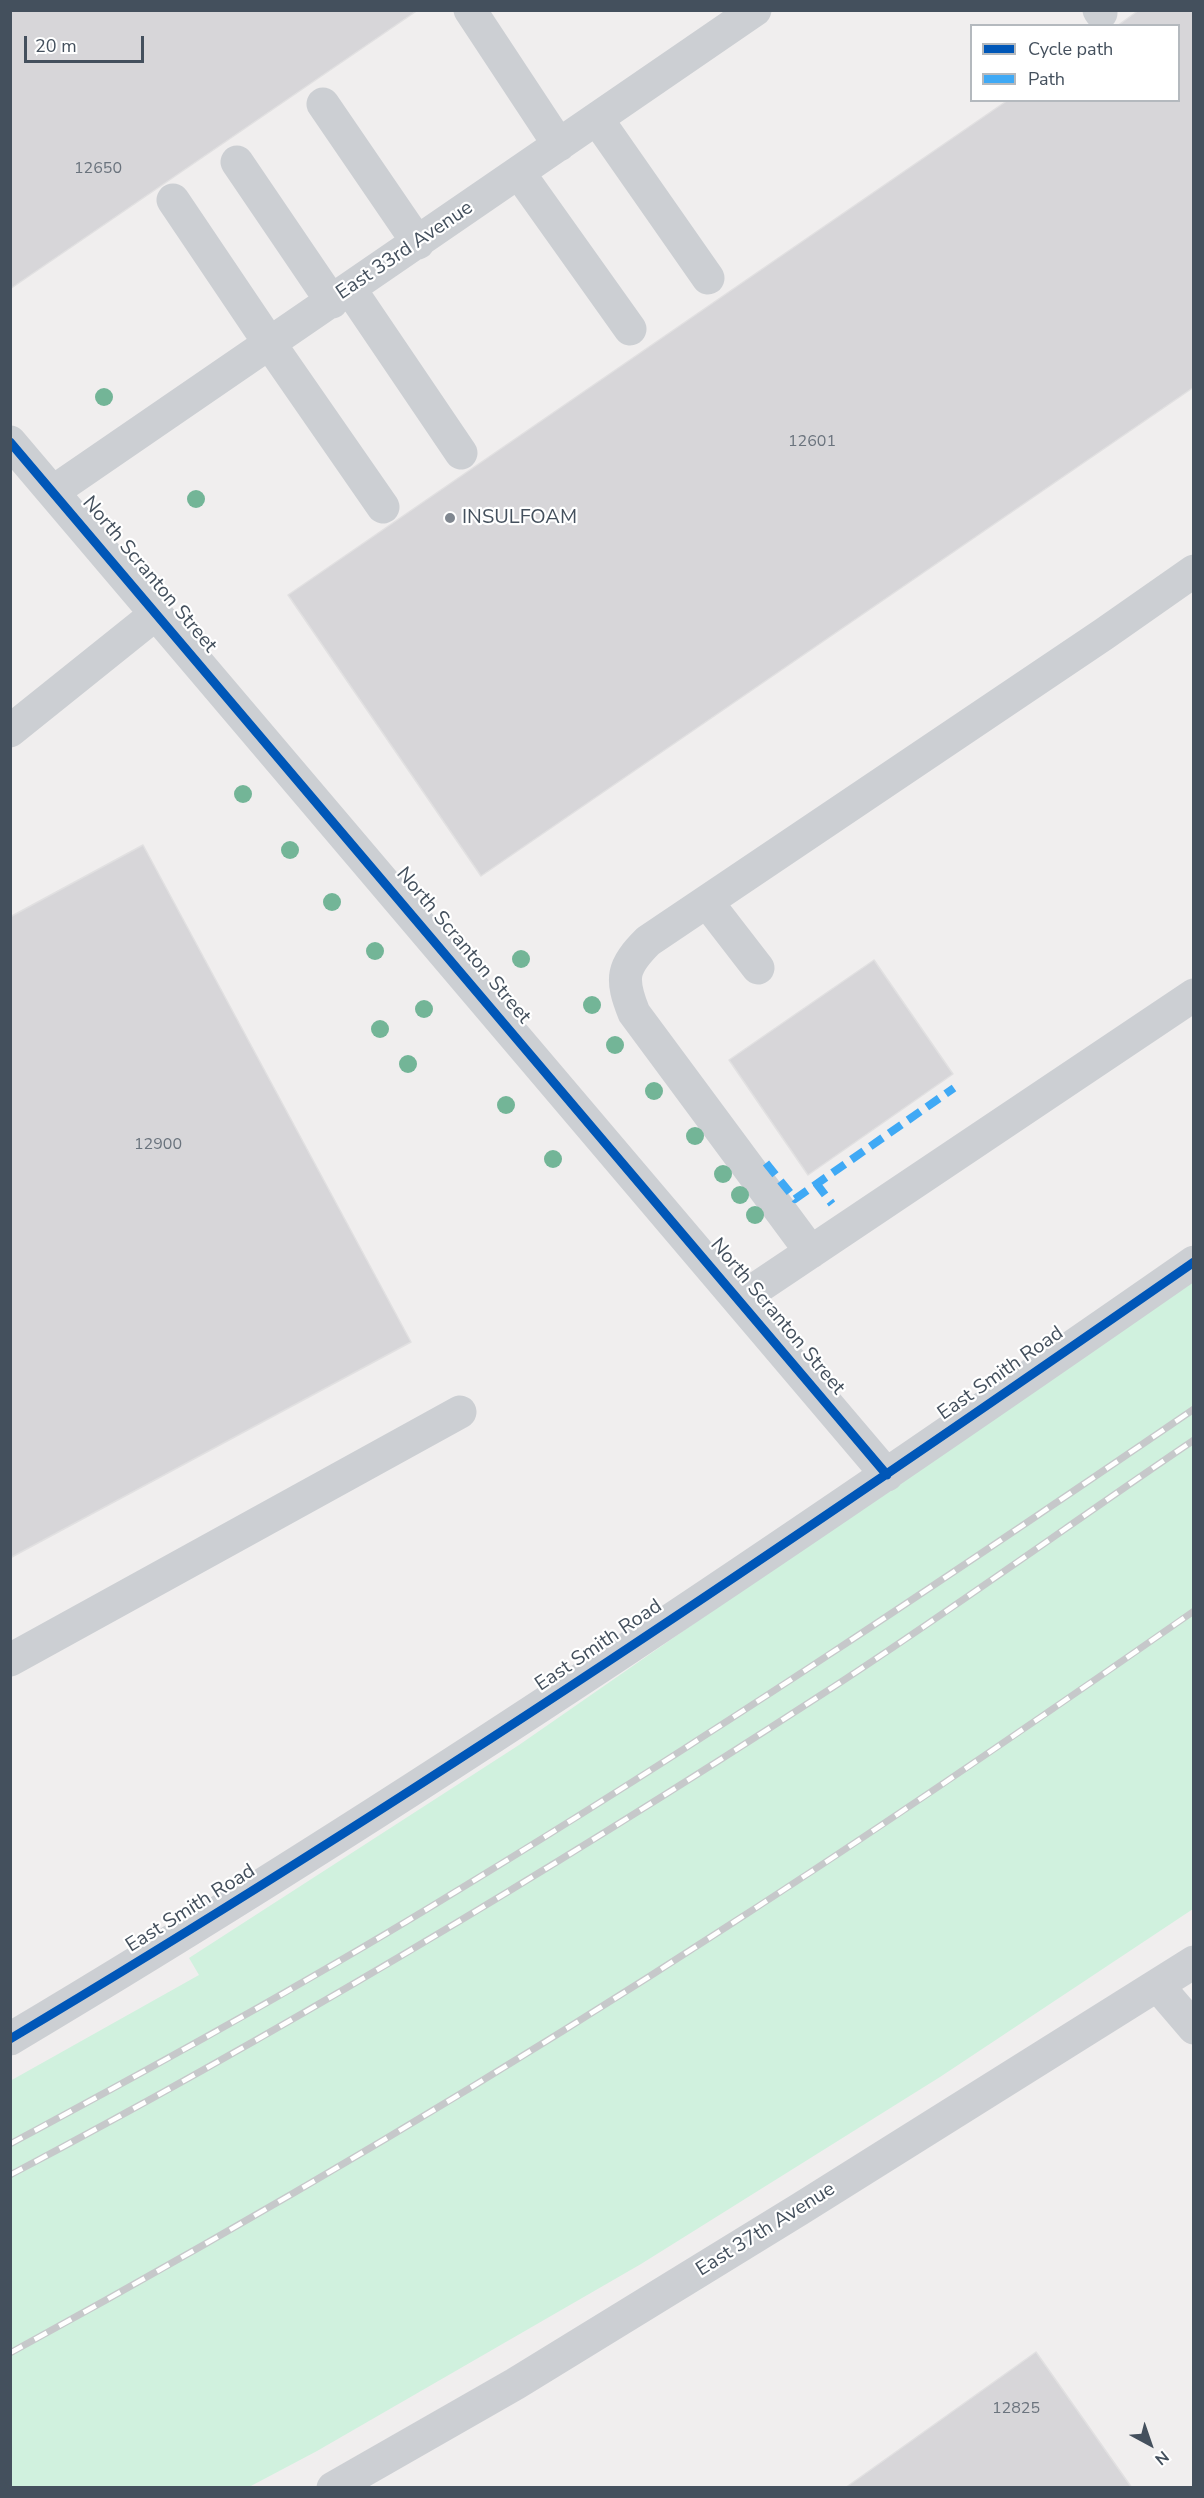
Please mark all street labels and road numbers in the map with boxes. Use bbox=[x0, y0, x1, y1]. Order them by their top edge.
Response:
street label: East 33rd Avenue bbox=[332, 196, 478, 306]
street label: North Scranton Street bbox=[77, 492, 221, 658]
street label: North Scranton Street bbox=[391, 863, 535, 1029]
street label: North Scranton Street bbox=[705, 1234, 849, 1400]
street label: East Smith Road bbox=[934, 1322, 1068, 1426]
street label: East Smith Road bbox=[531, 1595, 667, 1697]
street label: East Smith Road bbox=[122, 1860, 260, 1958]
street label: East 37th Avenue bbox=[692, 2178, 840, 2282]

